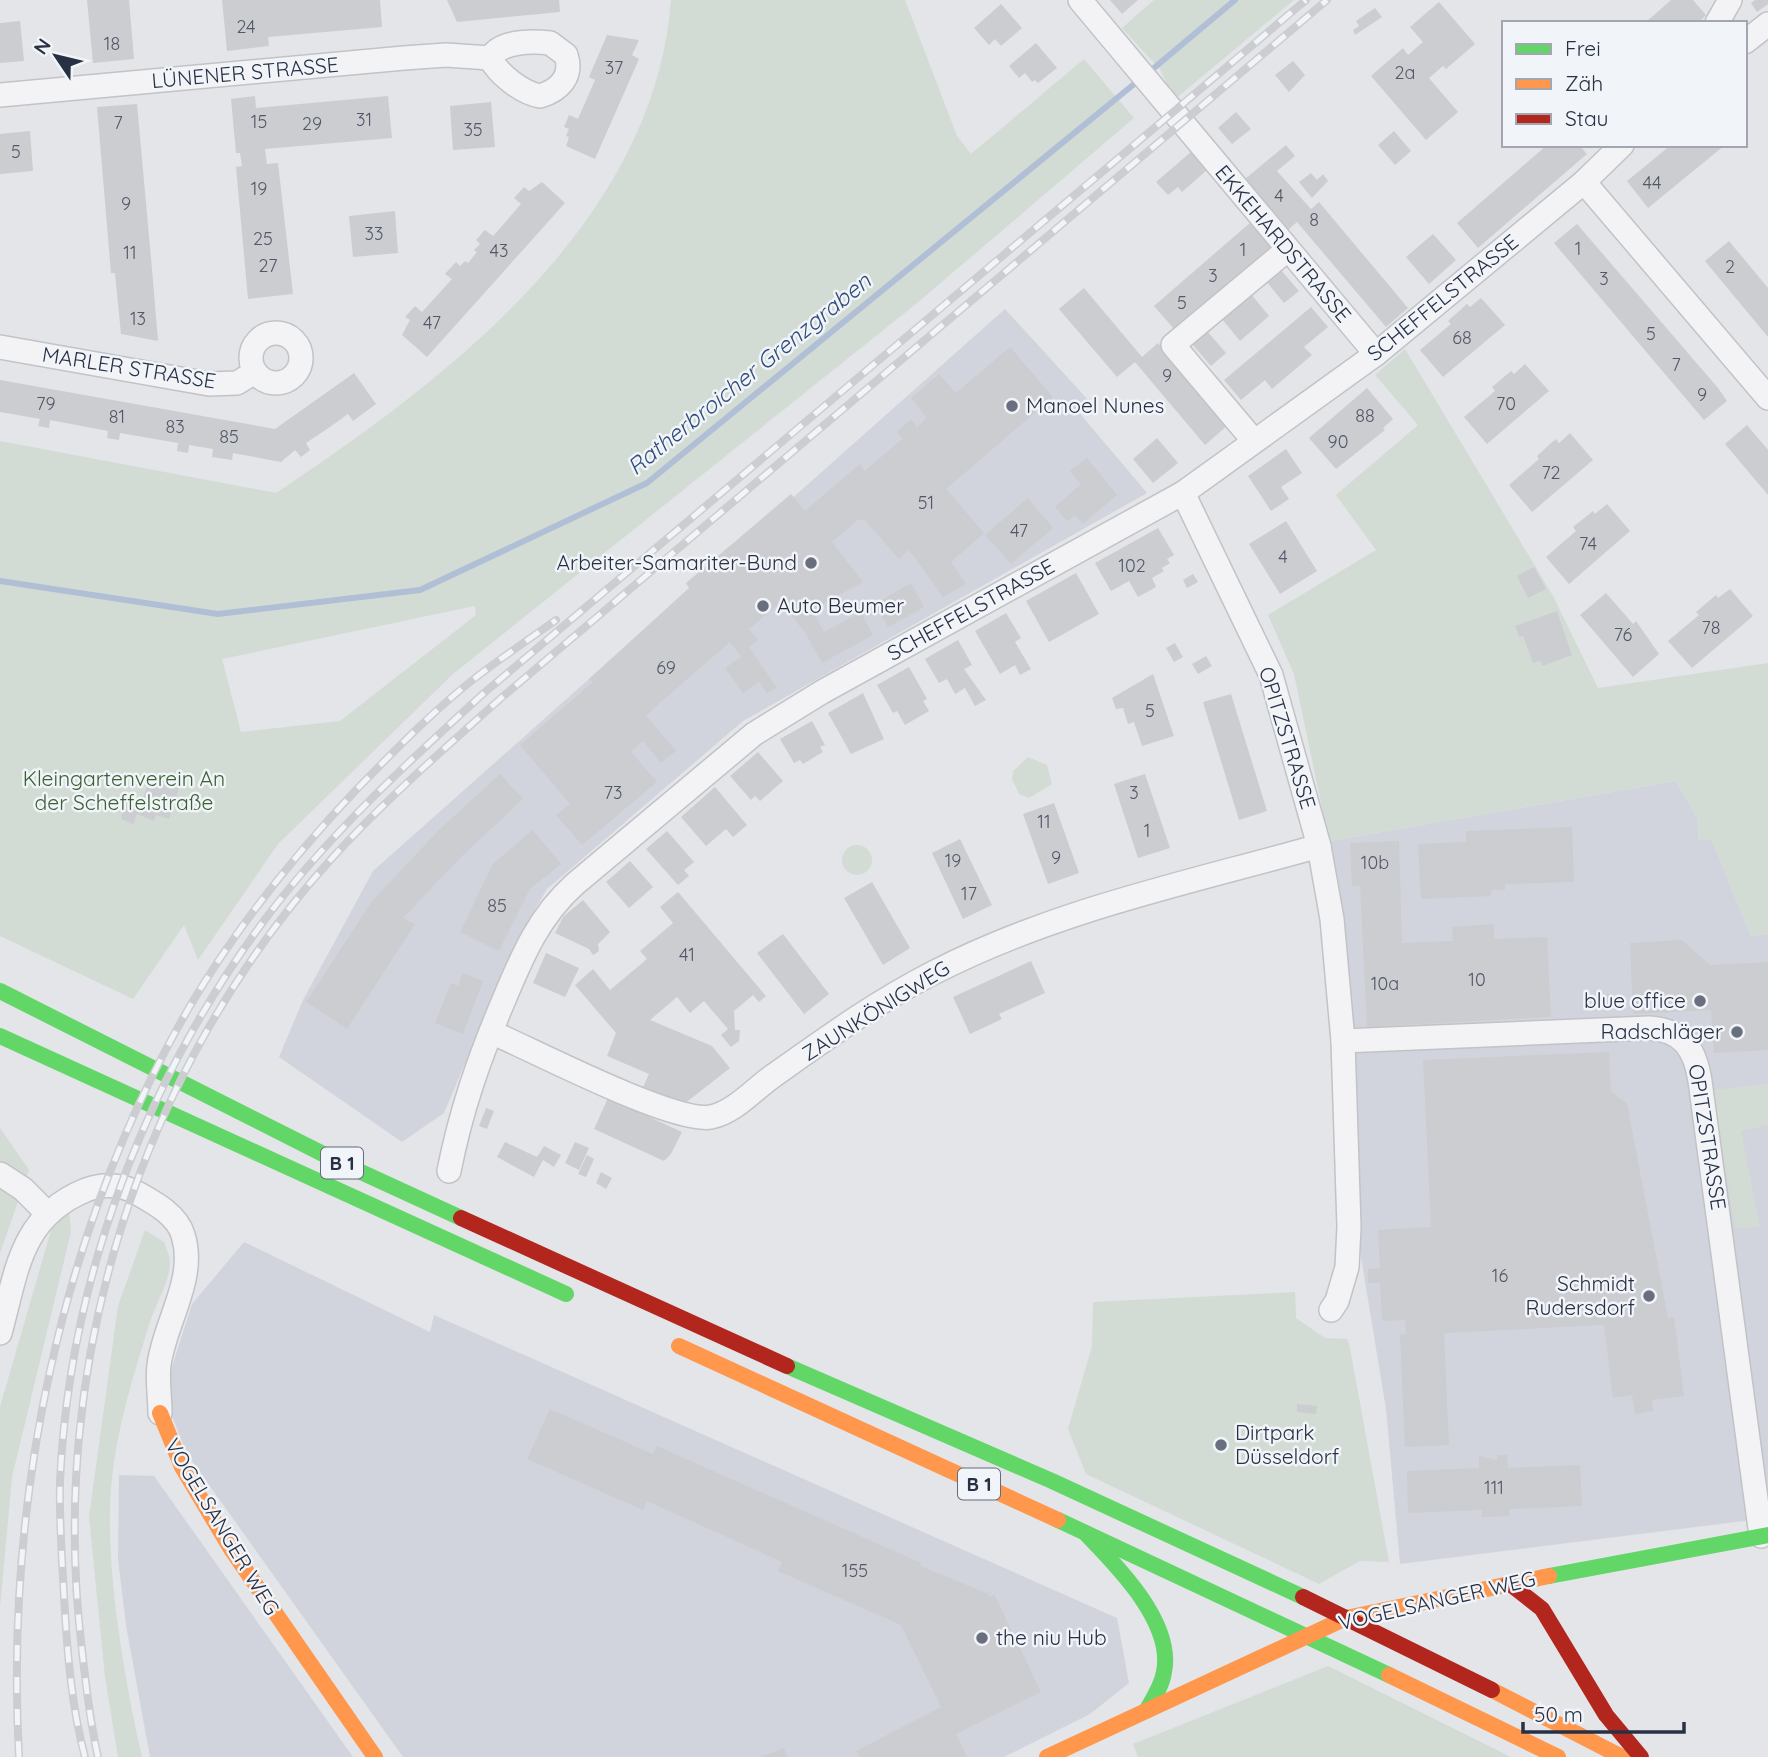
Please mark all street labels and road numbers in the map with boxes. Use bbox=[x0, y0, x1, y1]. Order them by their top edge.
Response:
street label: LÜNENER STRASSE bbox=[150, 51, 340, 93]
street label: EKKEHARDSTRASSE bbox=[1210, 159, 1357, 327]
street label: SCHEFFELSTRASSE bbox=[1361, 228, 1523, 366]
street label: MARLER STRASSE bbox=[40, 340, 218, 394]
street label: SCHEFFELSTRASSE bbox=[882, 552, 1059, 666]
street label: OPITZSTRASSE bbox=[1254, 663, 1322, 812]
street label: ZAUNKÖNIGWEG bbox=[797, 954, 954, 1066]
street label: OPITZSTRASSE bbox=[1684, 1062, 1732, 1212]
road number: B 1 bbox=[321, 1148, 363, 1178]
street label: VOGELSANGER WEG bbox=[160, 1434, 286, 1619]
road number: B 1 bbox=[958, 1468, 1000, 1500]
street label: VOGELSANGER WEG bbox=[1336, 1565, 1538, 1635]

